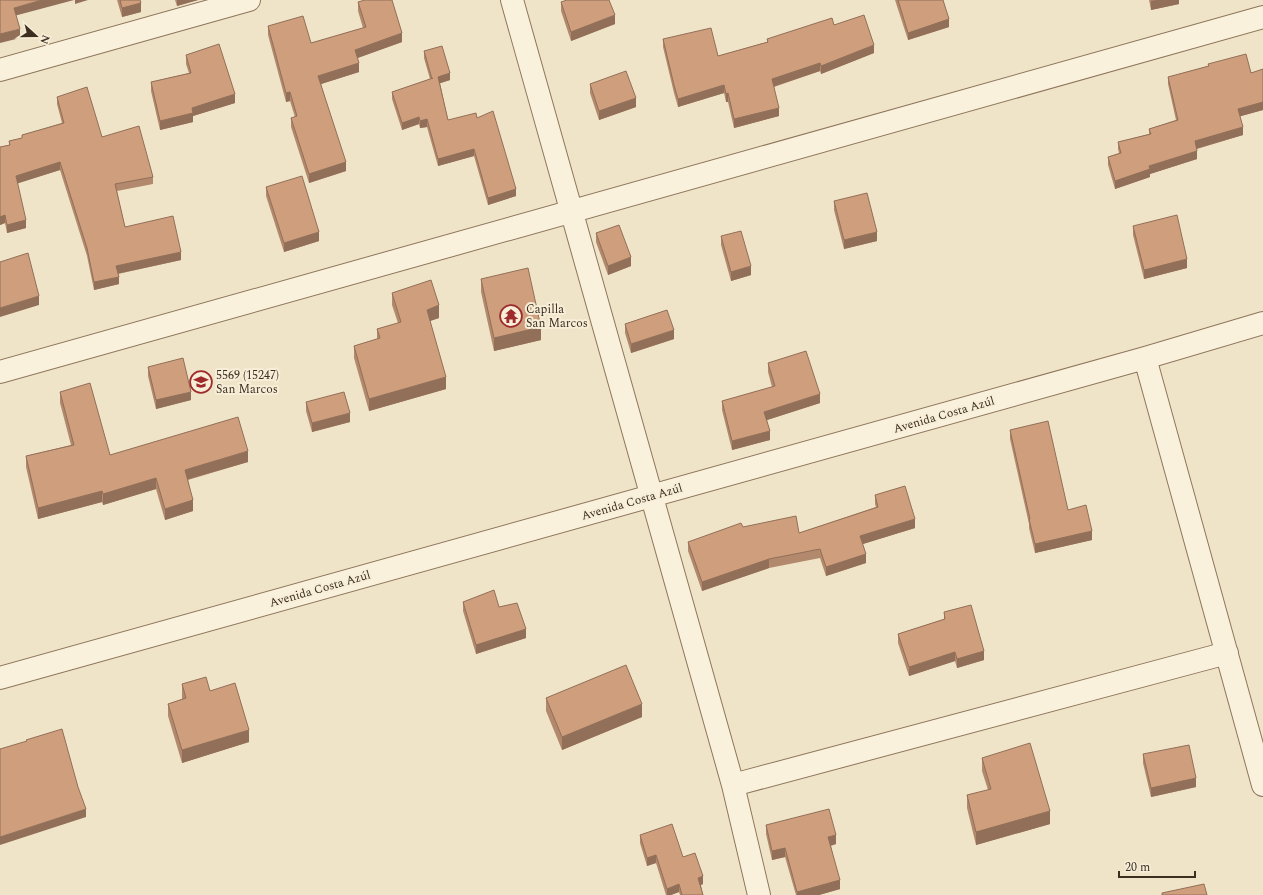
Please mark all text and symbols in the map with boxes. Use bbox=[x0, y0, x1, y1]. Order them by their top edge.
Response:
north arrow bbox=[16, 16, 56, 56]
text: N bbox=[35, 32, 54, 47]
place label: Capilla San Marcos bbox=[526, 300, 588, 333]
temple icon: Capilla San Marcos bbox=[498, 303, 524, 329]
place label: 5569 (15247) San Marcos bbox=[216, 366, 279, 399]
school or university icon: 5569 (15247) San Marcos bbox=[188, 369, 214, 395]
street label: Avenida Costa Azúl bbox=[891, 391, 997, 439]
street label: Avenida Costa Azúl bbox=[579, 478, 685, 526]
street label: Avenida Costa Azúl bbox=[267, 565, 373, 613]
scale bar bbox=[1119, 853, 1195, 879]
text: 20 m bbox=[1125, 858, 1150, 877]

